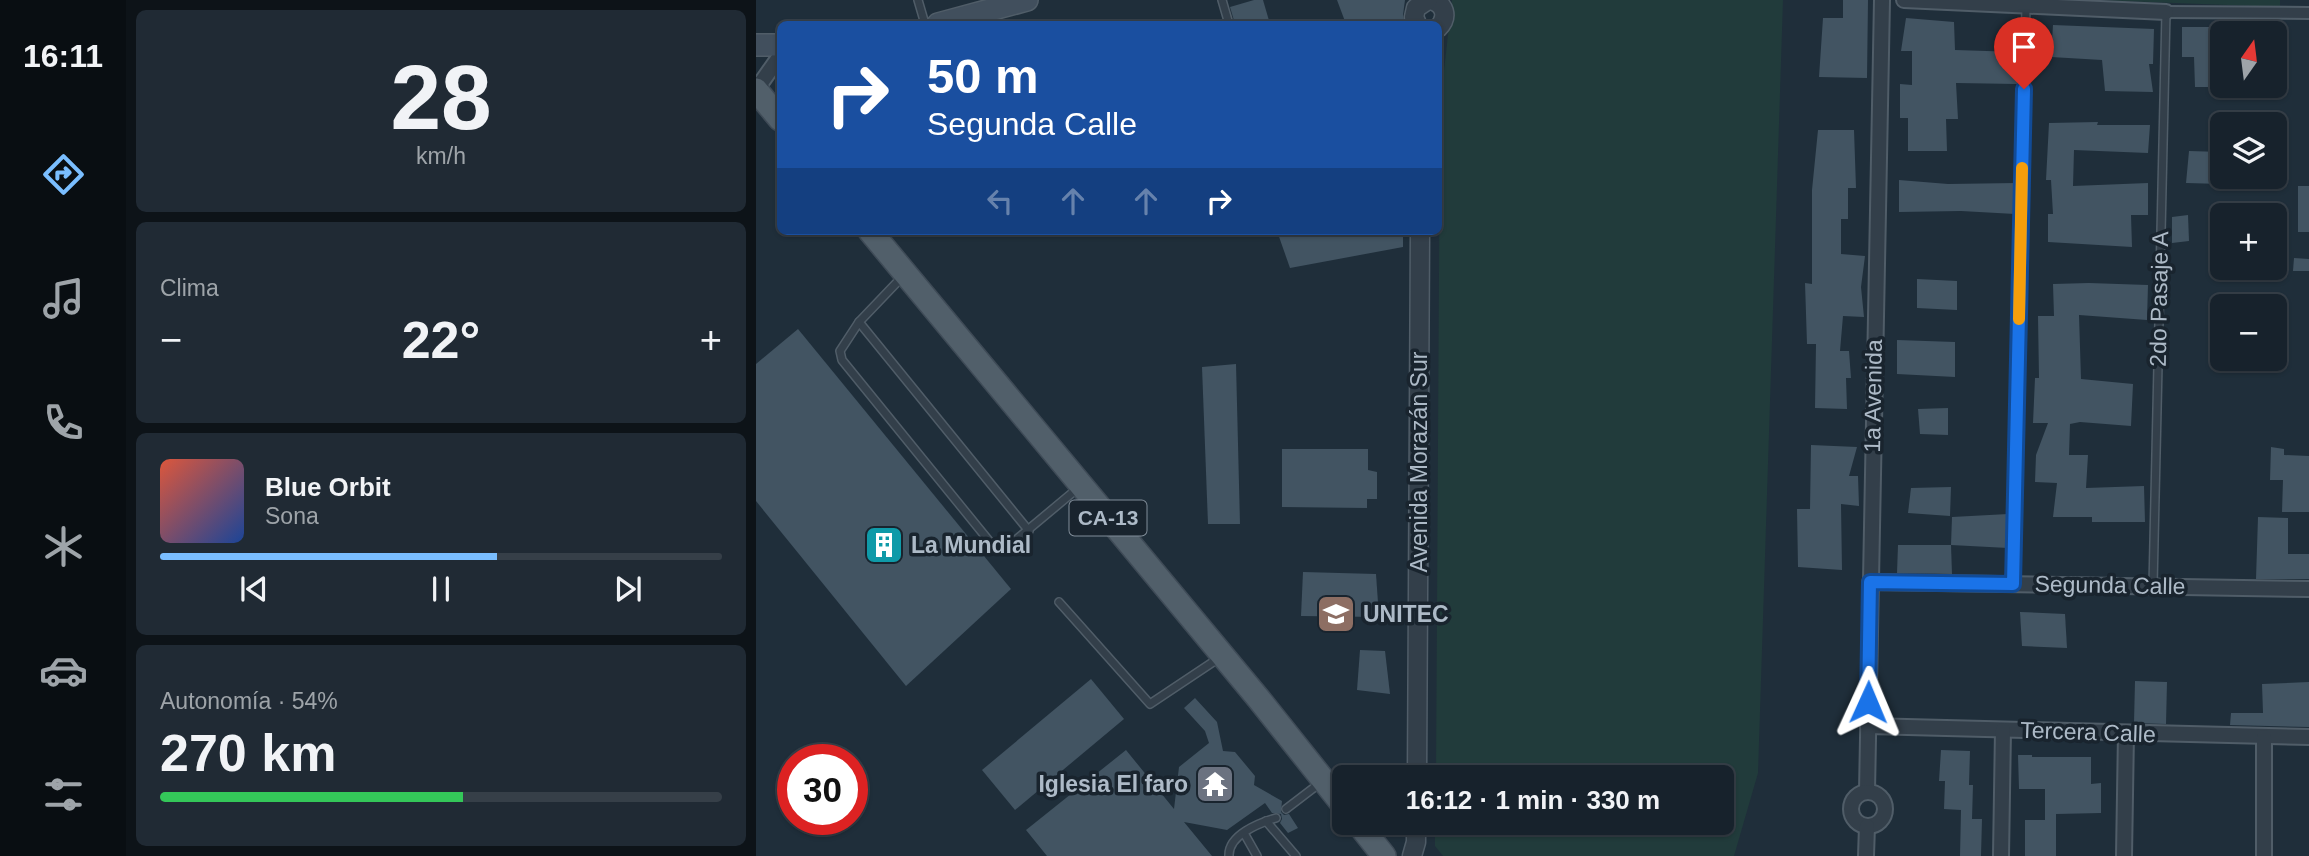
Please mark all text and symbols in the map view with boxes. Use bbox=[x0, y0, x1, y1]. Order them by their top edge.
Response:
pin bbox=[1994, 17, 2054, 89]
north arrow bbox=[2210, 21, 2287, 98]
map controls bbox=[2210, 21, 2287, 371]
icon: arrive bbox=[2005, 28, 2043, 66]
text: 16:11 bbox=[23, 38, 103, 74]
text: 28 bbox=[390, 47, 492, 148]
icon: right bbox=[812, 49, 903, 140]
text: 50 m bbox=[927, 49, 1039, 103]
text: Segunda Calle bbox=[927, 106, 1137, 142]
button: layers bbox=[2210, 112, 2287, 189]
text: km/h bbox=[416, 143, 466, 169]
icon: directions bbox=[39, 150, 88, 199]
icon: left bbox=[981, 182, 1019, 220]
icon: ahead bbox=[1054, 182, 1092, 220]
icon: ahead bbox=[1127, 182, 1165, 220]
icon: right bbox=[1200, 182, 1238, 220]
button: + bbox=[2210, 203, 2287, 280]
street label: 2do Pasaje A bbox=[2145, 230, 2173, 367]
icon: music bbox=[39, 274, 88, 323]
text: Clima bbox=[160, 275, 219, 301]
button: − bbox=[2210, 294, 2287, 371]
text: 22° bbox=[402, 311, 480, 369]
text: − bbox=[160, 319, 182, 361]
text: + bbox=[700, 319, 722, 361]
street label: 1a Avenida bbox=[1859, 339, 1887, 453]
street label: Avenida Morazán Sur bbox=[1406, 351, 1432, 572]
icon: phone bbox=[39, 398, 88, 447]
text: Blue Orbit bbox=[265, 472, 391, 502]
road number: CA-13 bbox=[1070, 500, 1146, 536]
text: Sona bbox=[265, 503, 319, 529]
icon: climate bbox=[39, 522, 88, 571]
building icon: La Mundial bbox=[863, 524, 905, 566]
place label: La Mundial bbox=[911, 532, 1031, 558]
icon: previous bbox=[235, 570, 273, 608]
icon: pause bbox=[422, 570, 460, 608]
icon: next bbox=[609, 570, 647, 608]
street label: Segunda Calle bbox=[2034, 571, 2186, 599]
school or university icon: UNITEC bbox=[1315, 593, 1357, 635]
place label: UNITEC bbox=[1363, 601, 1449, 627]
icon: car bbox=[39, 646, 88, 695]
position arrow bbox=[1831, 665, 1905, 739]
text: Autonomía · 54% bbox=[160, 688, 338, 714]
street label: Tercera Calle bbox=[2020, 717, 2156, 747]
text: 270 km bbox=[160, 724, 336, 782]
speed limit sign: 30 bbox=[777, 744, 868, 835]
temple icon: Iglesia El faro bbox=[1194, 763, 1236, 805]
icon: filters bbox=[39, 770, 88, 819]
place label: Iglesia El faro bbox=[1038, 771, 1188, 797]
text: 16:12 · 1 min · 330 m bbox=[1406, 785, 1660, 815]

